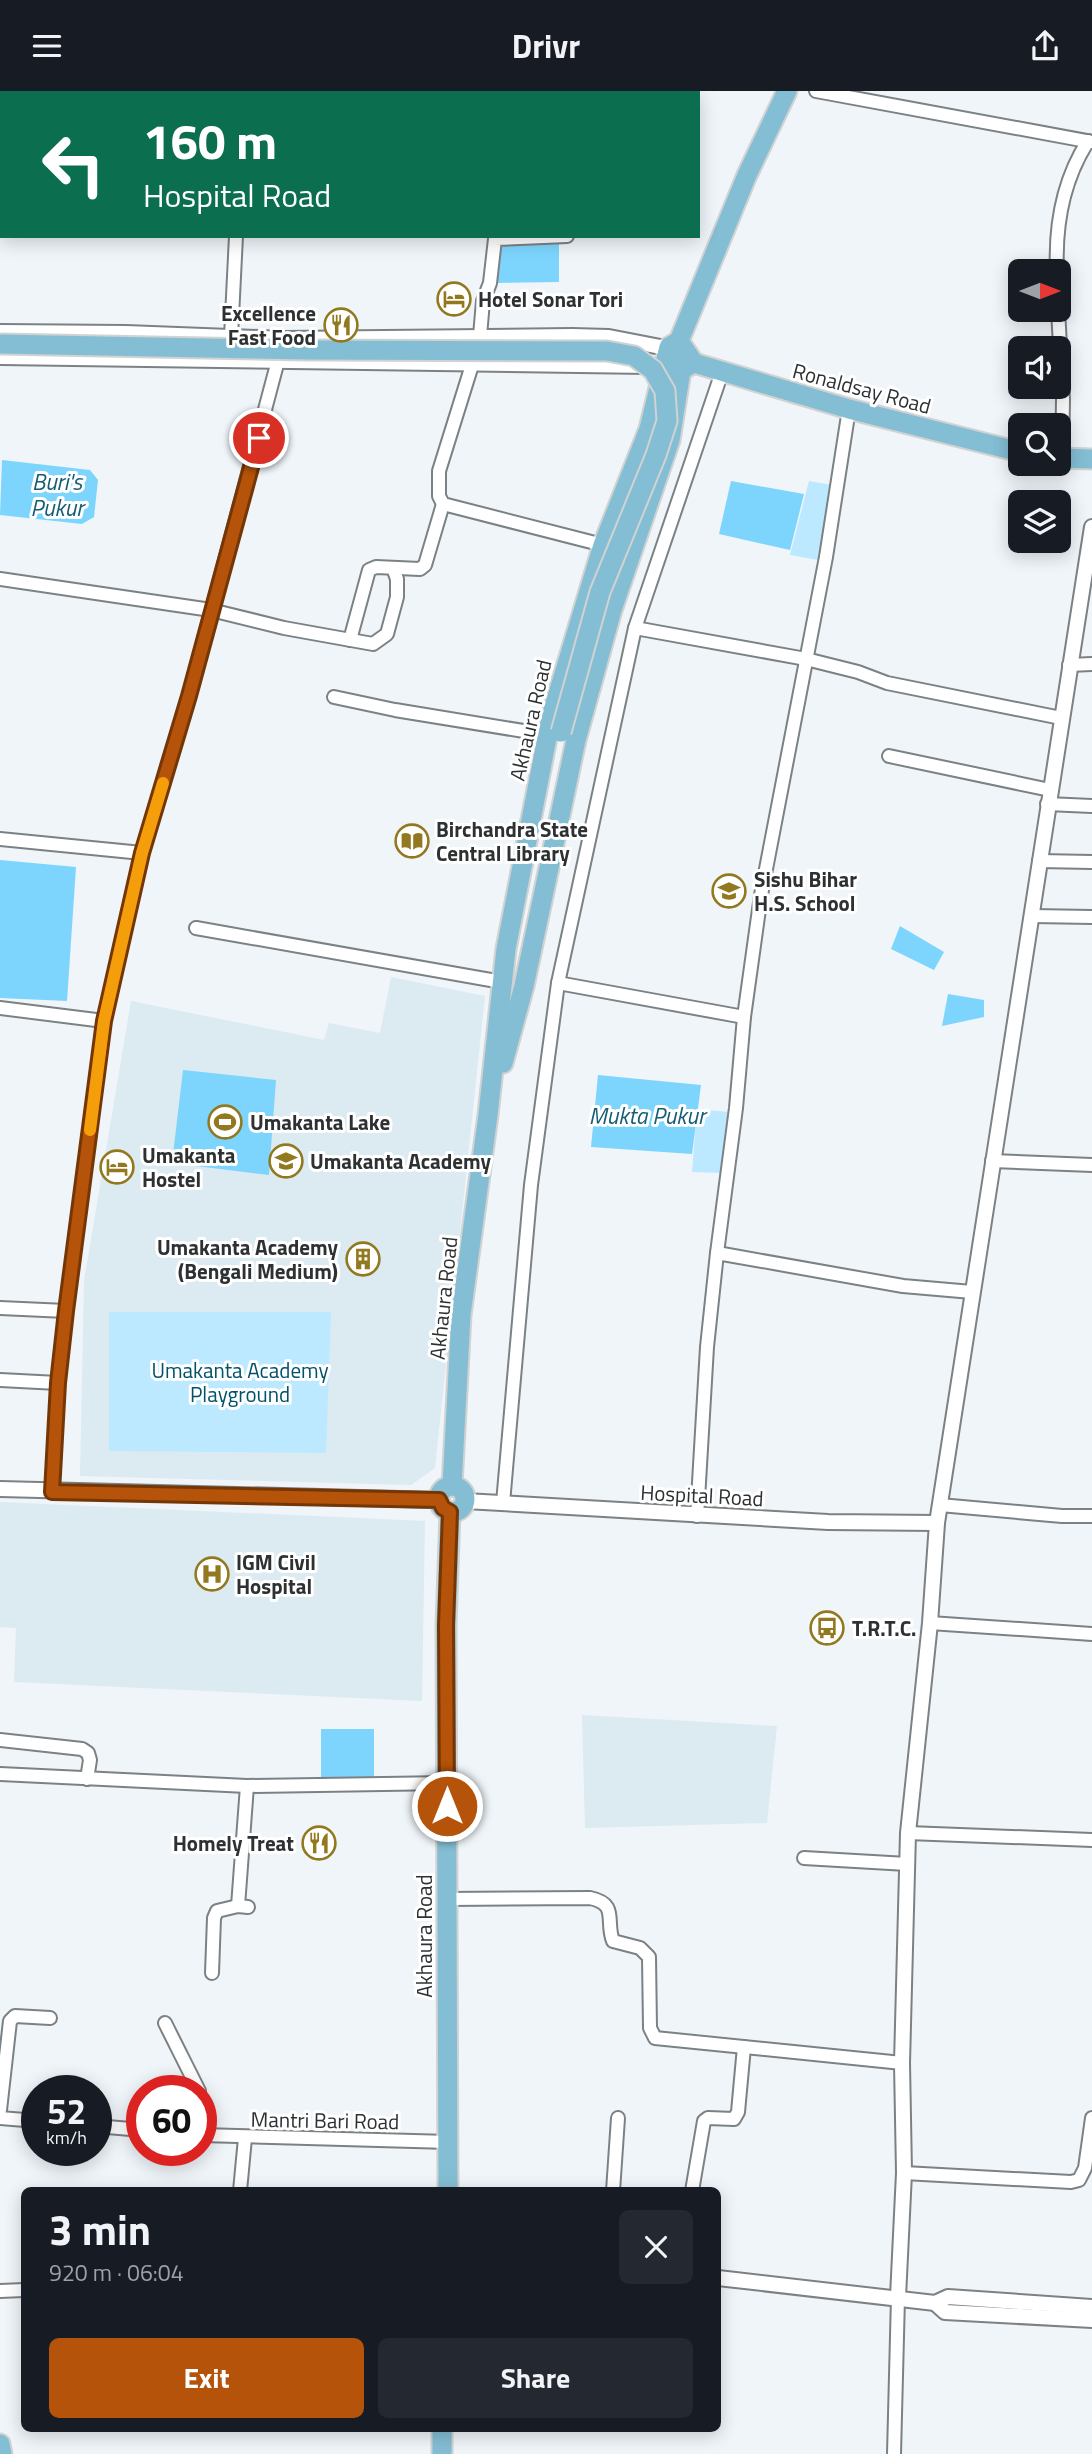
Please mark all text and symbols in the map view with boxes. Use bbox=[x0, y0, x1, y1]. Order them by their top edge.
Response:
text: Drivr bbox=[512, 22, 580, 70]
icon: menu bbox=[28, 27, 66, 65]
icon: share bbox=[1026, 27, 1064, 65]
text: 160 m bbox=[143, 103, 277, 178]
icon: left bbox=[28, 119, 119, 210]
text: Hospital Road bbox=[143, 171, 331, 219]
north arrow bbox=[1008, 259, 1071, 322]
map controls bbox=[1008, 259, 1071, 553]
hotel icon: Hotel Sonar Tori bbox=[435, 280, 473, 318]
place label: Hotel Sonar Tori bbox=[478, 283, 623, 315]
place label: Excellence Fast Food bbox=[221, 297, 316, 353]
restaurant icon: Excellence Fast Food bbox=[322, 306, 360, 344]
button: sound bbox=[1008, 336, 1071, 399]
street label: Ronaldsay Road bbox=[789, 354, 935, 422]
pin bbox=[229, 408, 289, 468]
button: search bbox=[1008, 413, 1071, 476]
icon: arrive bbox=[240, 419, 278, 457]
water label: Buri's Pukur bbox=[31, 464, 86, 525]
button: layers bbox=[1008, 490, 1071, 553]
street label: Akhaura Road bbox=[501, 656, 559, 784]
place label: Birchandra State Central Library bbox=[436, 813, 588, 869]
library icon: Birchandra State Central Library bbox=[393, 822, 431, 860]
place label: Sishu Bihar H.S. School bbox=[754, 863, 857, 919]
school or university icon: Sishu Bihar H.S. School bbox=[710, 872, 748, 910]
water label: Mukta Pukur bbox=[589, 1098, 708, 1133]
sports icon: Umakanta Lake bbox=[206, 1103, 244, 1141]
place label: Umakanta Lake bbox=[250, 1106, 390, 1138]
place label: Umakanta Hostel bbox=[142, 1139, 236, 1195]
school or university icon: Umakanta Academy bbox=[267, 1142, 305, 1180]
place label: Umakanta Academy bbox=[310, 1145, 492, 1177]
hotel icon: Umakanta Hostel bbox=[98, 1148, 136, 1186]
place label: Umakanta Academy (Bengali Medium) bbox=[157, 1231, 338, 1287]
street label: Akhaura Road bbox=[421, 1235, 465, 1361]
building icon: Umakanta Academy (Bengali Medium) bbox=[344, 1240, 382, 1278]
park label: Umakanta Academy Playground bbox=[151, 1354, 329, 1410]
street label: Hospital Road bbox=[640, 1476, 764, 1514]
place label: IGM Civil Hospital bbox=[236, 1546, 316, 1602]
hospital icon: IGM Civil Hospital bbox=[193, 1555, 231, 1593]
bus stop icon: T.R.T.C. bbox=[808, 1609, 846, 1647]
place label: T.R.T.C. bbox=[852, 1612, 916, 1644]
position arrow bbox=[410, 1769, 484, 1843]
restaurant icon: Homely Treat bbox=[300, 1824, 338, 1862]
place label: Homely Treat bbox=[173, 1827, 294, 1859]
street label: Akhaura Road bbox=[408, 1874, 440, 1998]
speed limit sign: 60 bbox=[126, 2075, 217, 2166]
text: 52 bbox=[47, 2084, 86, 2138]
street label: Mantri Bari Road bbox=[250, 2103, 400, 2137]
text: km/h bbox=[46, 2124, 87, 2151]
text: 3 min bbox=[49, 2197, 151, 2261]
button: close bbox=[619, 2210, 693, 2284]
text: 920 m · 06:04 bbox=[49, 2255, 184, 2290]
button: Exit bbox=[49, 2338, 364, 2418]
button: Share bbox=[378, 2338, 693, 2418]

